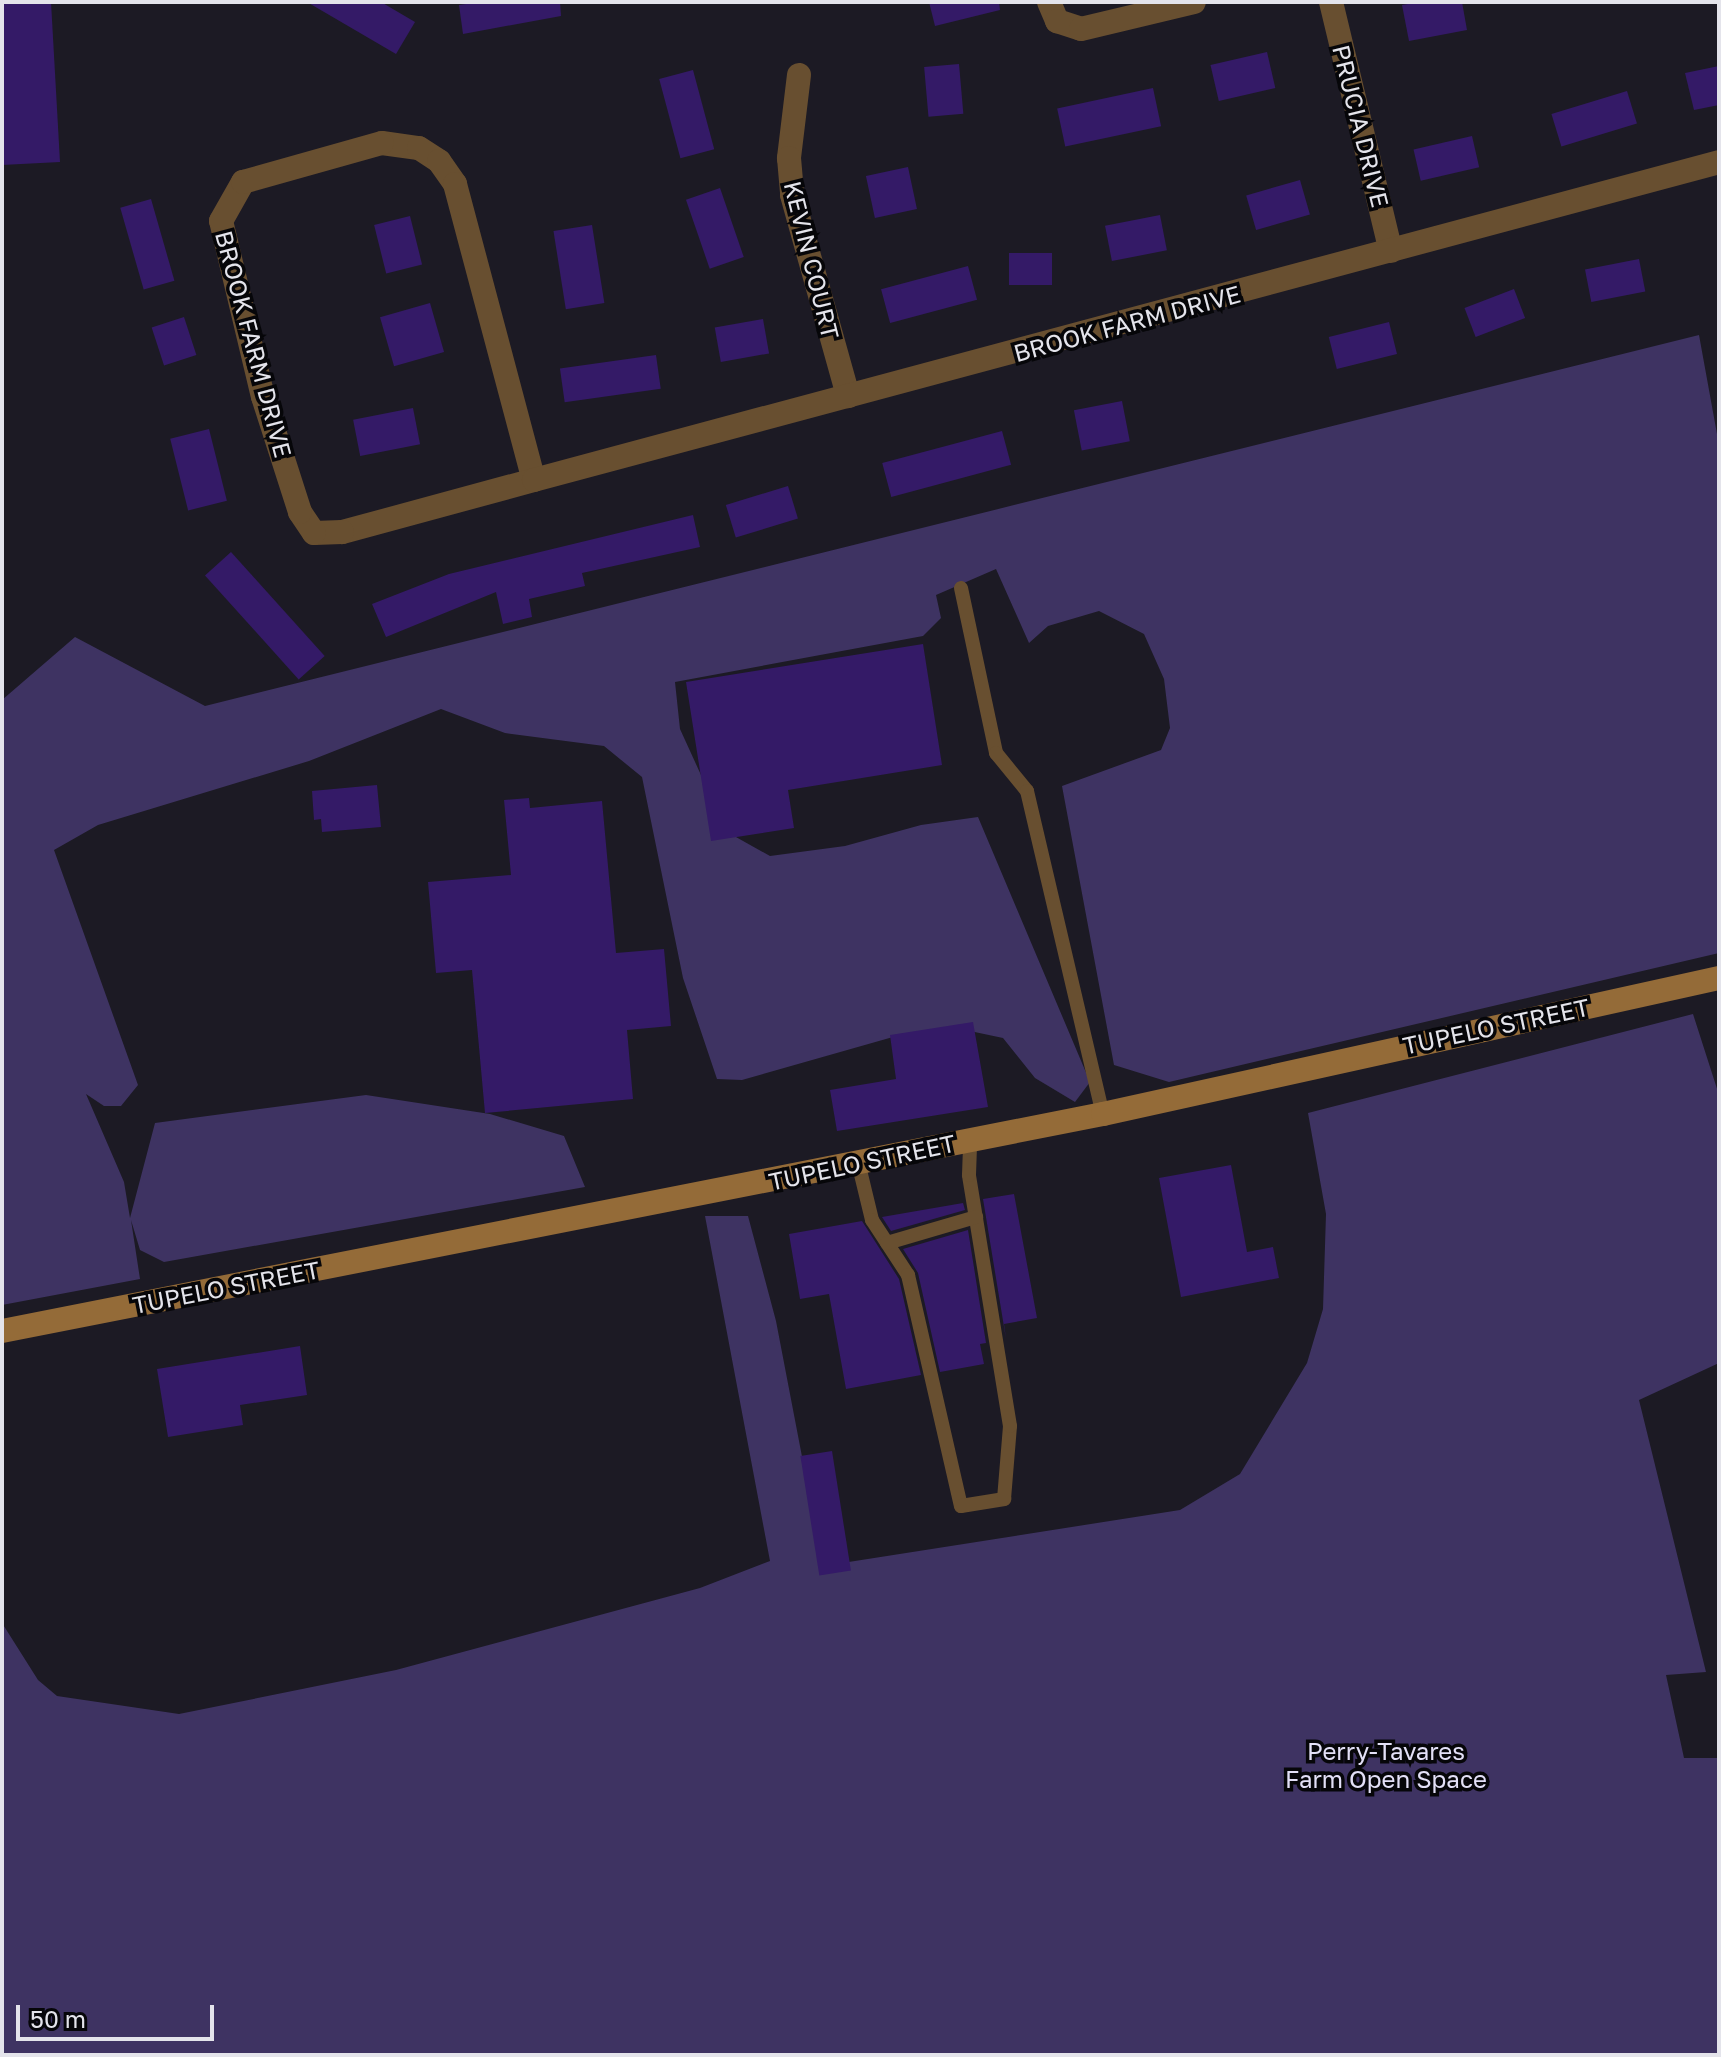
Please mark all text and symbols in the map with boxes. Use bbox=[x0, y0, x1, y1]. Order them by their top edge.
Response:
street label: PRUCIA DRIVE bbox=[1327, 42, 1395, 210]
street label: KEVIN COURT bbox=[778, 178, 846, 342]
street label: BROOK FARM DRIVE bbox=[210, 227, 298, 461]
street label: BROOK FARM DRIVE bbox=[1010, 279, 1244, 367]
street label: TUPELO STREET bbox=[1400, 992, 1592, 1060]
street label: TUPELO STREET bbox=[766, 1128, 958, 1196]
street label: TUPELO STREET bbox=[130, 1255, 322, 1319]
park label: Perry-Tavares Farm Open Space bbox=[1285, 1737, 1487, 1793]
scale bar bbox=[20, 1989, 218, 2039]
text: 50 m bbox=[30, 2004, 86, 2033]

